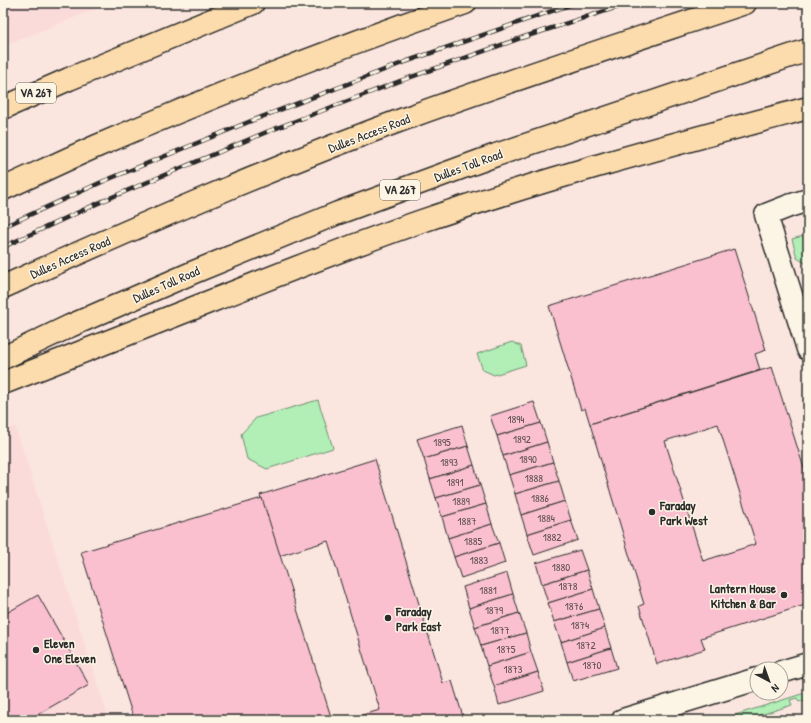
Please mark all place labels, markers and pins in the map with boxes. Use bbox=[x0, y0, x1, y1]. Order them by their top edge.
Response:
place label: Faraday Park West bbox=[659, 496, 708, 529]
marker: Faraday Park West bbox=[647, 507, 657, 517]
place label: Lantern House Kitchen & Bar bbox=[710, 579, 777, 612]
marker: Lantern House Kitchen & Bar bbox=[779, 590, 789, 600]
place label: Faraday Park East bbox=[395, 602, 442, 635]
marker: Faraday Park East bbox=[383, 613, 393, 623]
place label: Eleven One Eleven bbox=[44, 634, 96, 667]
marker: Eleven One Eleven bbox=[31, 645, 41, 655]

